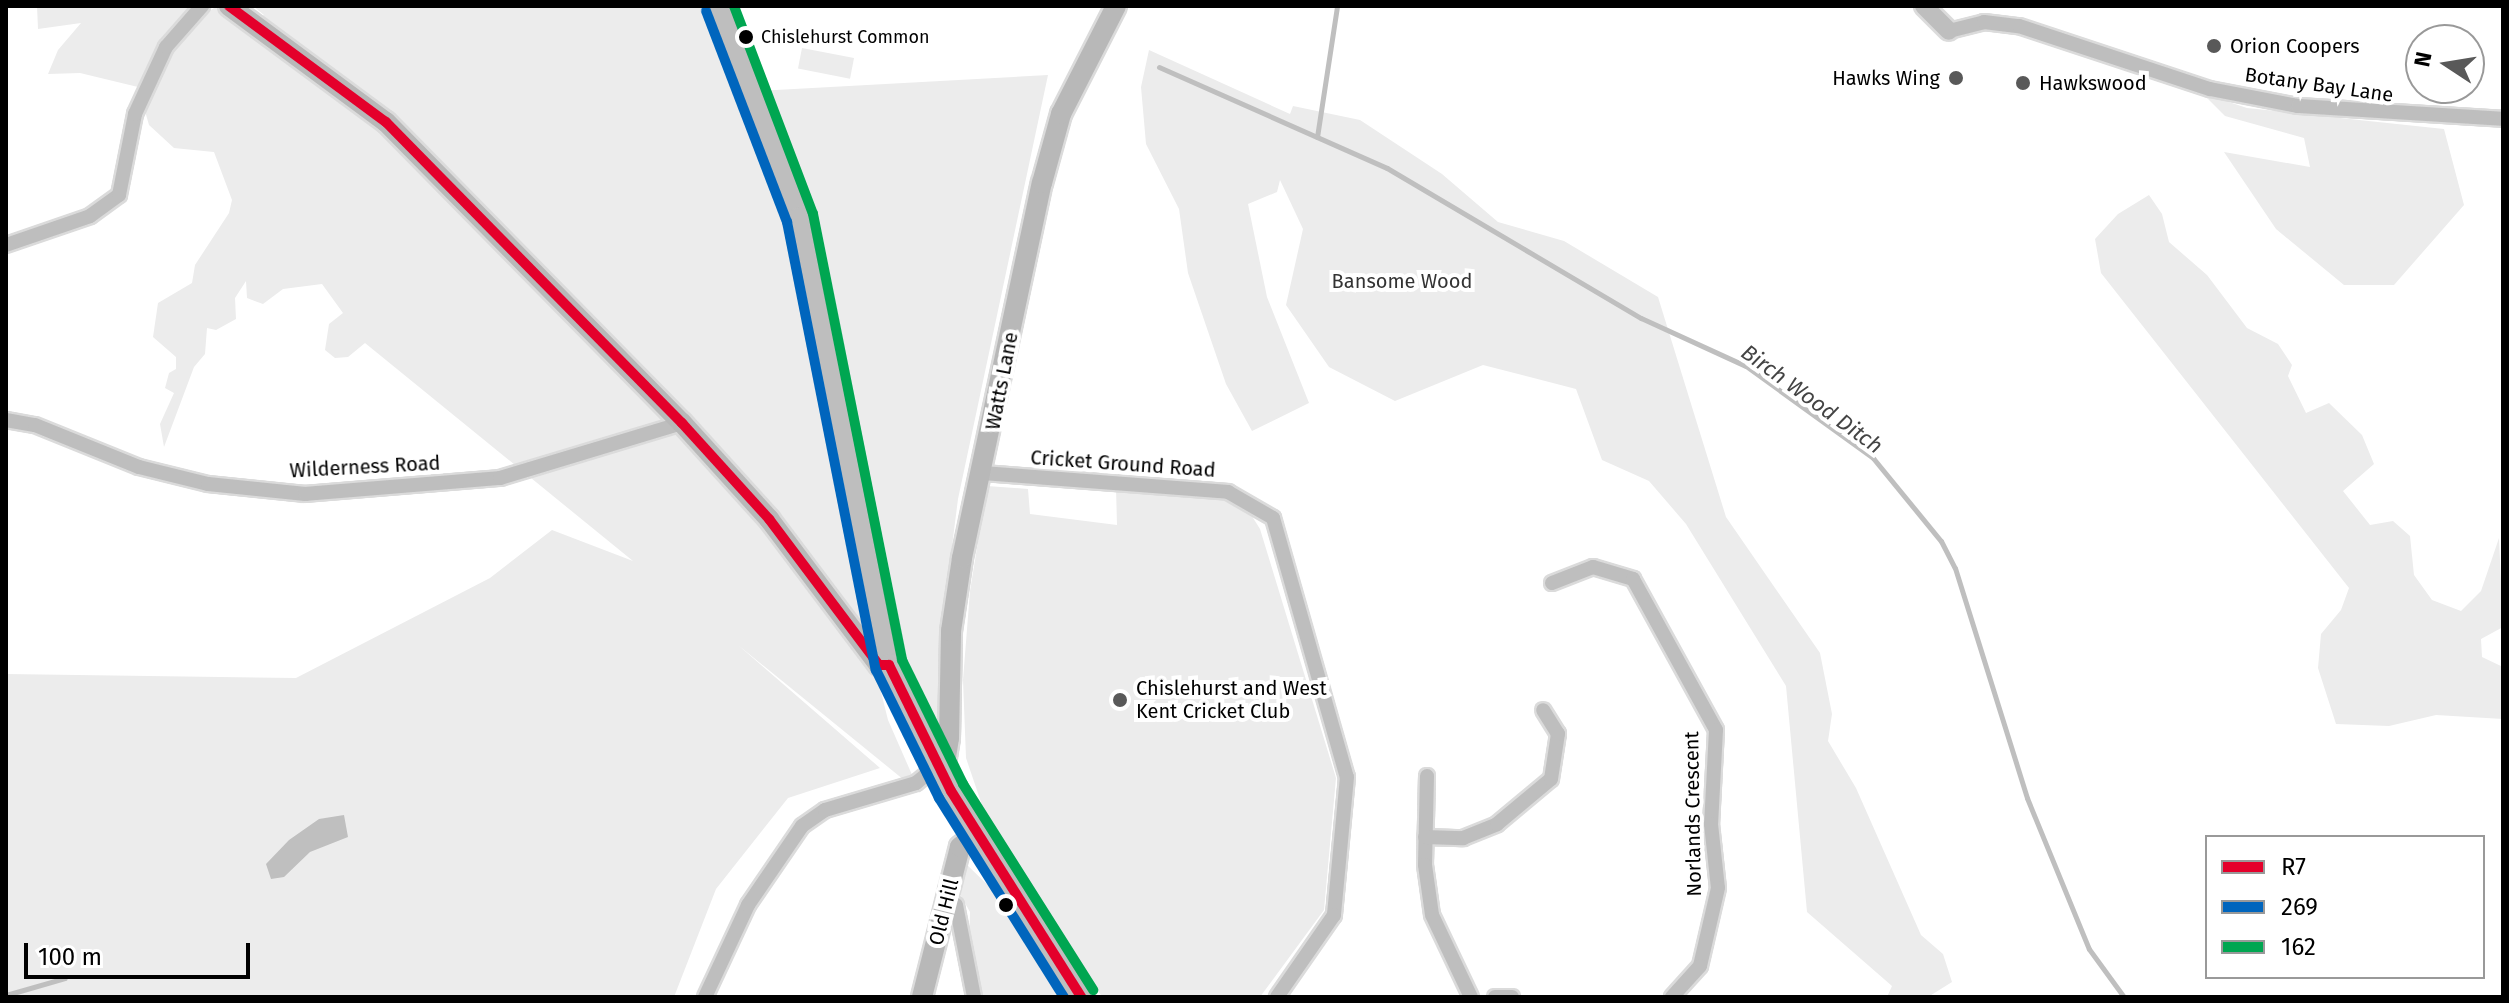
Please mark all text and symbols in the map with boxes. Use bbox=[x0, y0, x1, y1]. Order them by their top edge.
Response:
north arrow bbox=[2405, 24, 2485, 104]
place label: Chislehurst Common bbox=[761, 26, 929, 48]
marker: Chislehurst Common bbox=[738, 29, 754, 45]
place label: Orion Coopers bbox=[2230, 34, 2360, 58]
marker: Orion Coopers bbox=[2205, 37, 2223, 55]
text: N bbox=[2408, 49, 2438, 69]
street label: Botany Bay Lane bbox=[2243, 63, 2395, 107]
place label: Hawks Wing bbox=[1832, 66, 1940, 90]
marker: Hawks Wing bbox=[1947, 69, 1965, 87]
place label: Hawkswood bbox=[2039, 71, 2147, 95]
marker: Hawkswood bbox=[2014, 74, 2032, 92]
park label: Bansome Wood bbox=[1332, 269, 1472, 293]
street label: Watts Lane bbox=[981, 330, 1023, 432]
water label: Birch Wood Ditch bbox=[1736, 339, 1888, 459]
street label: Cricket Ground Road bbox=[1030, 446, 1216, 482]
street label: Wilderness Road bbox=[289, 451, 441, 483]
place label: Chislehurst and West Kent Cricket Club bbox=[1136, 676, 1327, 723]
marker: Chislehurst and West Kent Cricket Club bbox=[1111, 691, 1129, 709]
street label: Norlands Crescent bbox=[1680, 731, 1706, 897]
legend bbox=[2205, 835, 2485, 979]
text: R7 bbox=[2281, 853, 2306, 881]
street label: Old Hill bbox=[924, 876, 964, 948]
text: 269 bbox=[2281, 893, 2318, 921]
unlabelled marker bbox=[998, 897, 1014, 913]
scale bar bbox=[28, 927, 254, 977]
text: 162 bbox=[2281, 933, 2316, 961]
text: 100 m bbox=[38, 943, 102, 971]

